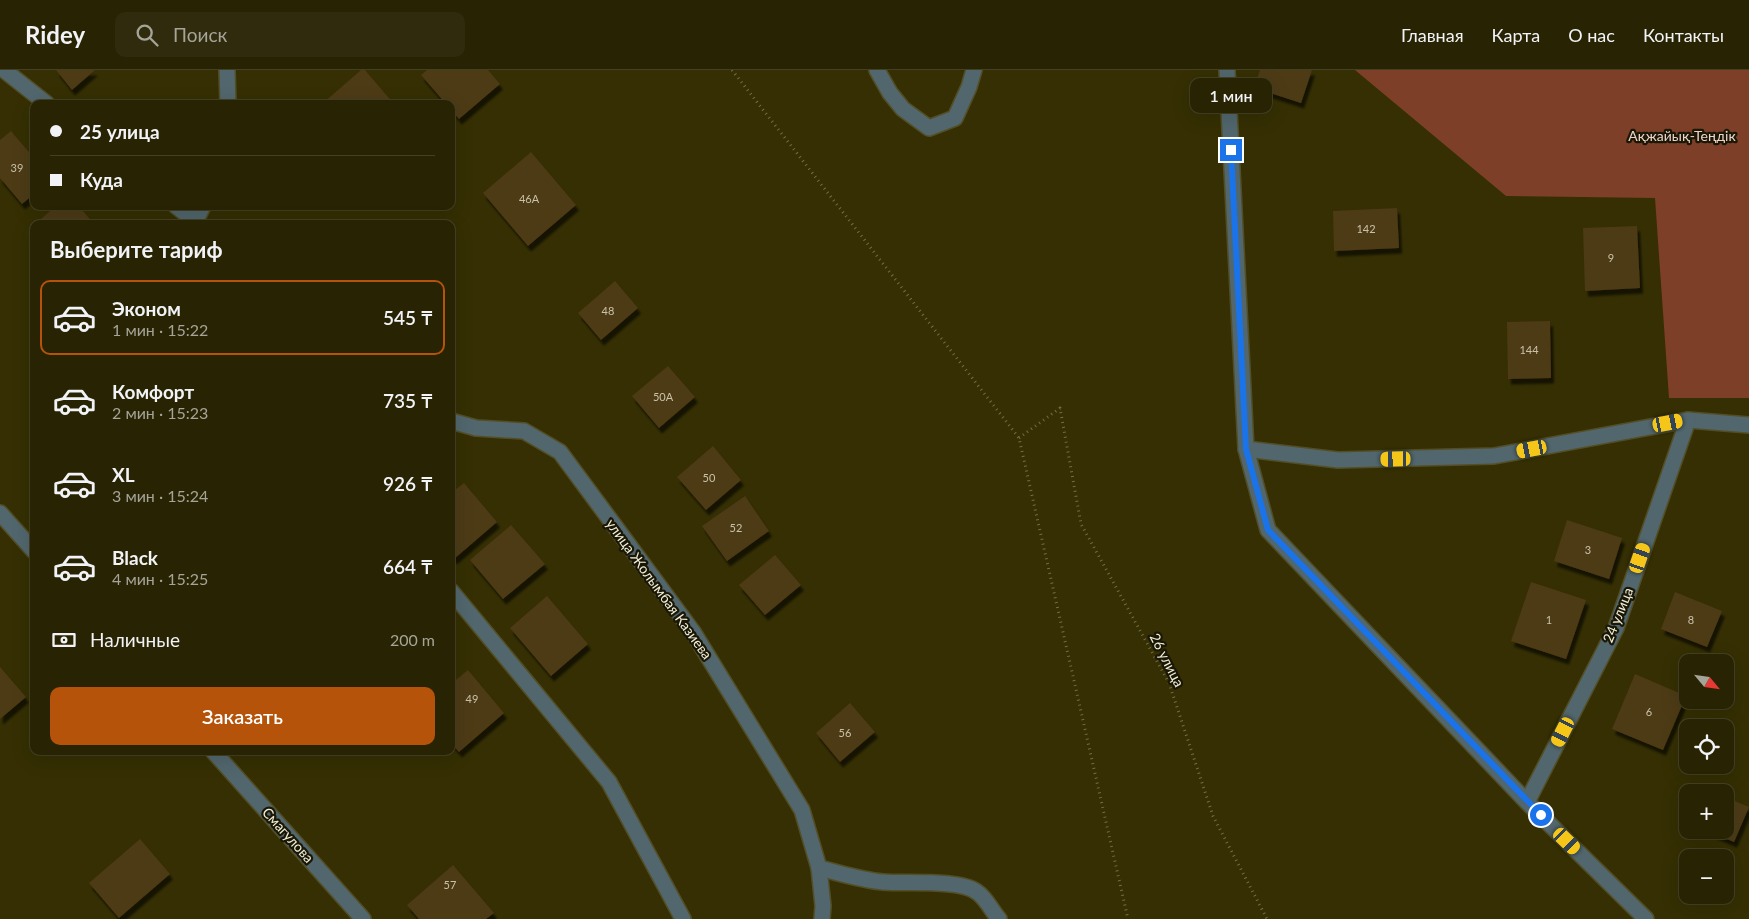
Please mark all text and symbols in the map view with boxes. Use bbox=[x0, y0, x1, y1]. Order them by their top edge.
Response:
search box bbox=[115, 12, 465, 57]
text: Ridey bbox=[25, 20, 85, 49]
icon: search bbox=[133, 21, 161, 49]
text: Поиск bbox=[173, 23, 227, 46]
text: Главная bbox=[1401, 24, 1464, 46]
text: Карта bbox=[1492, 24, 1540, 46]
text: О нас bbox=[1568, 24, 1615, 46]
text: Контакты bbox=[1643, 24, 1724, 46]
callout: 1 мин bbox=[1190, 78, 1272, 112]
text: 1 мин bbox=[1210, 86, 1252, 105]
text: 25 улица bbox=[80, 120, 160, 143]
park label: Ақжайық-Теңдік bbox=[1628, 127, 1736, 144]
route end bbox=[1220, 139, 1242, 161]
house number: 39 bbox=[11, 161, 23, 174]
text: Куда bbox=[80, 168, 123, 191]
house number: 46А bbox=[519, 192, 540, 205]
house number: 142 bbox=[1356, 222, 1376, 235]
text: Выберите тариф bbox=[50, 236, 223, 263]
house number: 9 bbox=[1608, 251, 1614, 264]
icon: car bbox=[52, 295, 97, 340]
text: Эконом bbox=[112, 297, 181, 320]
house number: 48 bbox=[602, 304, 614, 317]
text: 545 ₸ bbox=[383, 306, 433, 329]
text: 1 мин · 15:22 bbox=[112, 320, 208, 339]
house number: 144 bbox=[1519, 343, 1539, 356]
icon: car bbox=[52, 378, 97, 423]
text: Комфорт bbox=[112, 380, 194, 403]
text: 735 ₸ bbox=[383, 389, 433, 412]
house number: 50А bbox=[653, 390, 674, 403]
text: 2 мин · 15:23 bbox=[112, 403, 208, 422]
car bbox=[1651, 413, 1684, 433]
car bbox=[1515, 439, 1548, 459]
car bbox=[1380, 451, 1411, 467]
icon: car bbox=[52, 461, 97, 506]
text: XL bbox=[112, 463, 135, 486]
house number: 50 bbox=[703, 471, 716, 484]
text: 926 ₸ bbox=[383, 472, 433, 495]
text: 3 мин · 15:24 bbox=[112, 486, 208, 505]
street label: улица Жолымбая Казиева bbox=[603, 515, 716, 662]
house number: 52 bbox=[730, 521, 742, 534]
car bbox=[1628, 541, 1651, 575]
house number: 3 bbox=[1585, 543, 1591, 556]
icon: car bbox=[52, 544, 97, 589]
text: Black bbox=[112, 546, 158, 569]
text: 664 ₸ bbox=[383, 555, 433, 578]
text: 4 мин · 15:25 bbox=[112, 569, 208, 588]
street label: 24 улица bbox=[1599, 585, 1636, 645]
house number: 1 bbox=[1546, 613, 1552, 626]
house number: 8 bbox=[1688, 613, 1694, 626]
icon: cash bbox=[50, 626, 78, 654]
text: Наличные bbox=[90, 628, 180, 651]
text: 200 m bbox=[390, 630, 435, 649]
street label: 26 улица bbox=[1147, 630, 1188, 690]
north arrow bbox=[1679, 654, 1734, 709]
map controls bbox=[1679, 654, 1734, 904]
button: Заказать bbox=[50, 687, 435, 745]
house number: 49 bbox=[466, 692, 478, 705]
house number: 6 bbox=[1646, 705, 1652, 718]
car bbox=[1549, 715, 1576, 749]
button: locate bbox=[1679, 719, 1734, 774]
house number: 56 bbox=[839, 726, 851, 739]
button: + bbox=[1679, 784, 1734, 839]
street label: Смагулова bbox=[259, 804, 318, 866]
route start bbox=[1530, 804, 1552, 826]
car bbox=[1551, 825, 1583, 857]
button: − bbox=[1679, 849, 1734, 904]
house number: 57 bbox=[444, 878, 456, 891]

